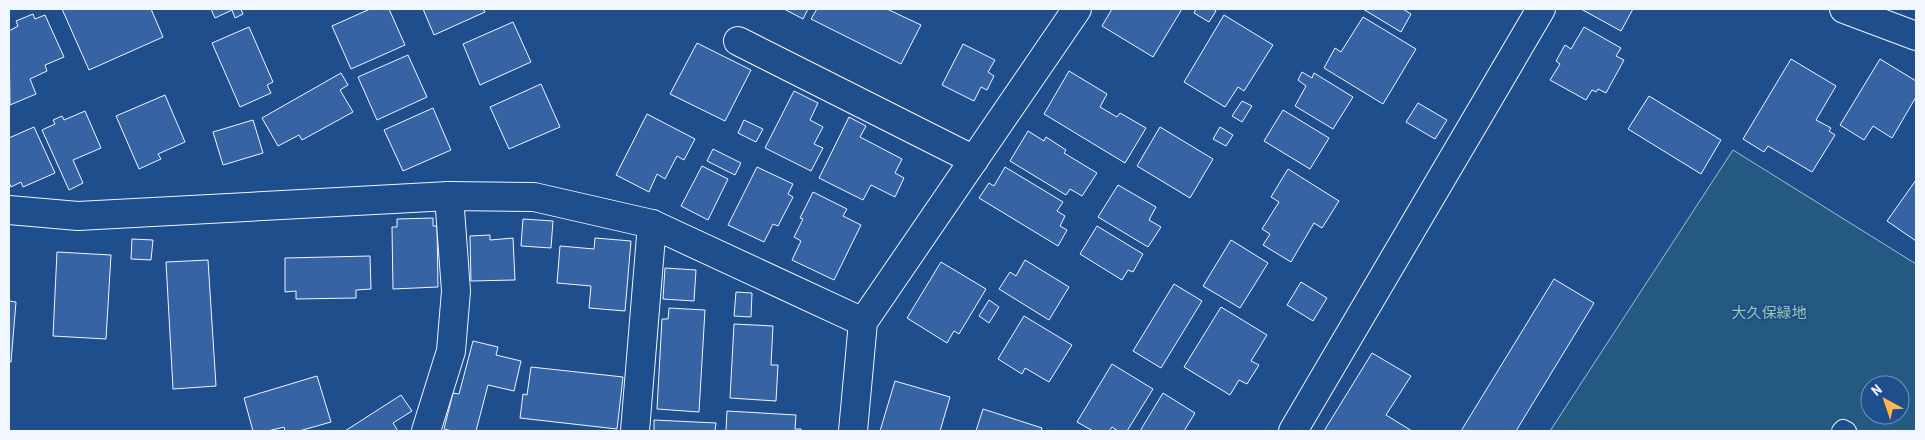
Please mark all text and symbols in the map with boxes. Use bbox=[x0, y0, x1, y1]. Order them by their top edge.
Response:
park label: 大久保緑地 bbox=[1731, 304, 1807, 322]
north arrow bbox=[1860, 375, 1910, 425]
text: N bbox=[1868, 381, 1885, 399]

